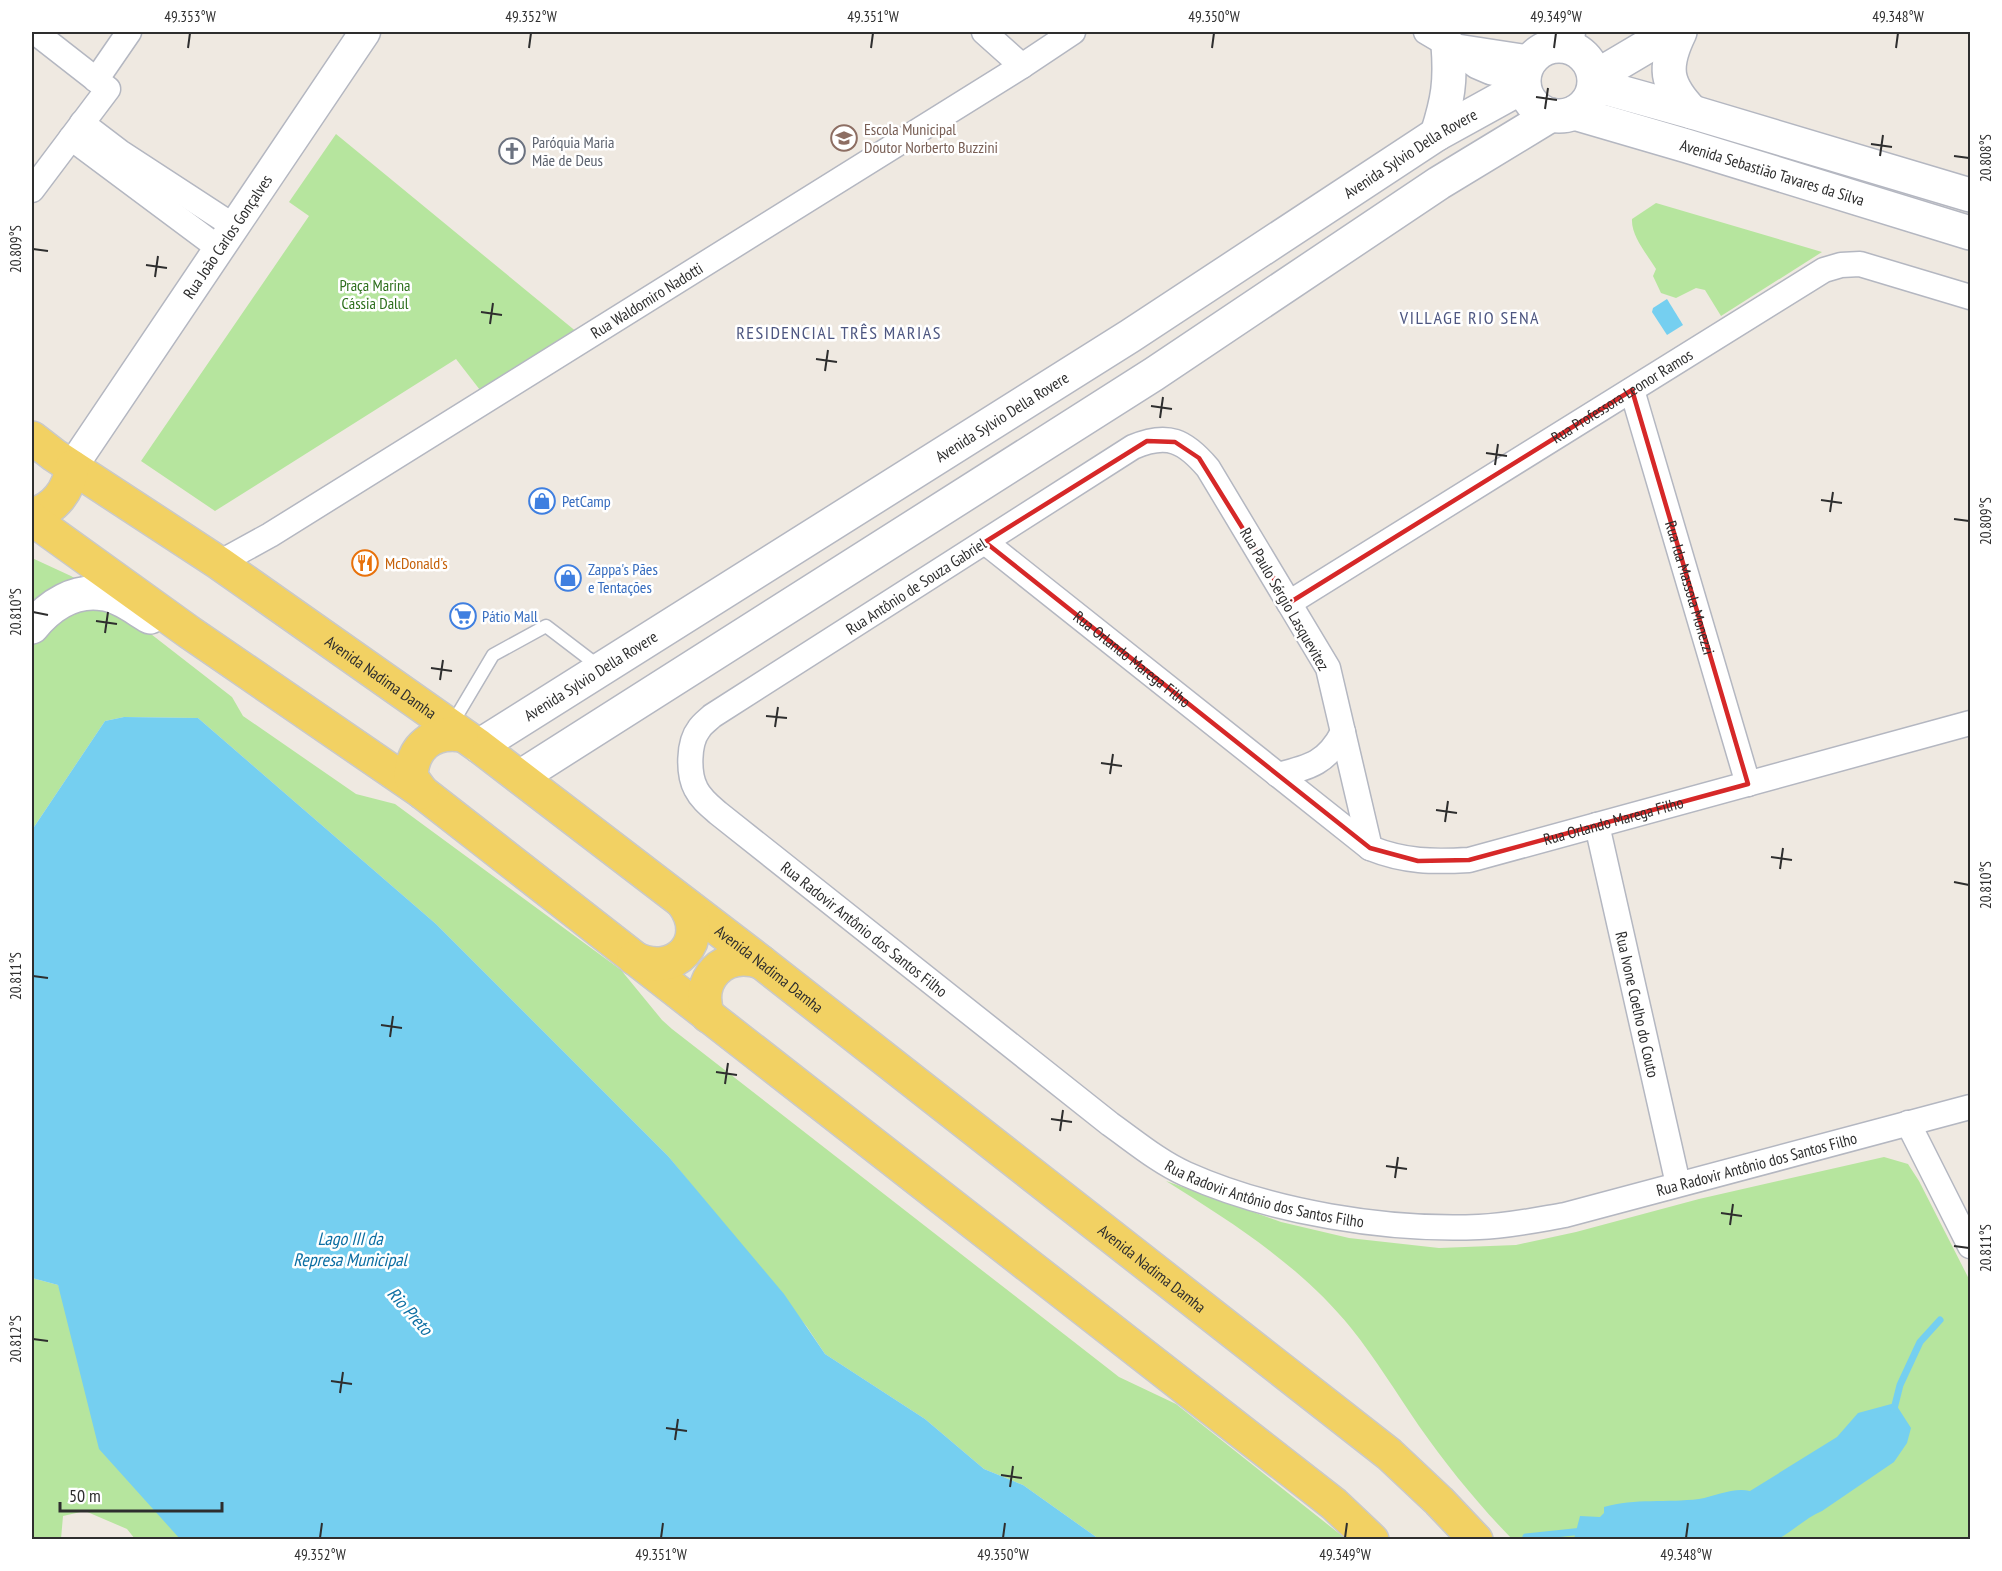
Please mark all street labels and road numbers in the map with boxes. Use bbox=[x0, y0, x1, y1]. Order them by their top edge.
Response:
street label: Avenida Sylvio Della Rovere bbox=[1340, 104, 1480, 203]
street label: Avenida Sebastião Tavares da Silva bbox=[1678, 135, 1867, 210]
street label: Rua João Carlos Gonçalves bbox=[178, 171, 276, 302]
street label: Rua Waldomiro Nadotti bbox=[587, 258, 706, 343]
street label: Rua Professora Leonor Ramos bbox=[1547, 344, 1696, 447]
street label: Avenida Sylvio Della Rovere bbox=[932, 367, 1072, 466]
street label: Rua Ida Massola Monezzi bbox=[1661, 518, 1719, 657]
street label: Rua Paulo Sérgio Lasquevitez bbox=[1236, 524, 1334, 674]
street label: Rua Antônio de Souza Gabriel bbox=[842, 533, 990, 639]
street label: Rua Orlando Marega Filho bbox=[1070, 606, 1195, 712]
street label: Avenida Sylvio Della Rovere bbox=[520, 626, 661, 725]
street label: Avenida Nadima Damha bbox=[321, 631, 440, 723]
street label: Rua Orlando Marega Filho bbox=[1541, 792, 1685, 849]
street label: Rua Radovir Antônio dos Santos Filho bbox=[777, 857, 952, 1001]
street label: Avenida Nadima Damha bbox=[711, 921, 827, 1017]
street label: Rua Ivone Coelho do Couto bbox=[1611, 930, 1664, 1080]
street label: Rua Radovir Antônio dos Santos Filho bbox=[1654, 1128, 1859, 1200]
street label: Rua Radovir Antônio dos Santos Filho bbox=[1161, 1155, 1365, 1231]
street label: Avenida Nadima Damha bbox=[1094, 1220, 1210, 1317]

